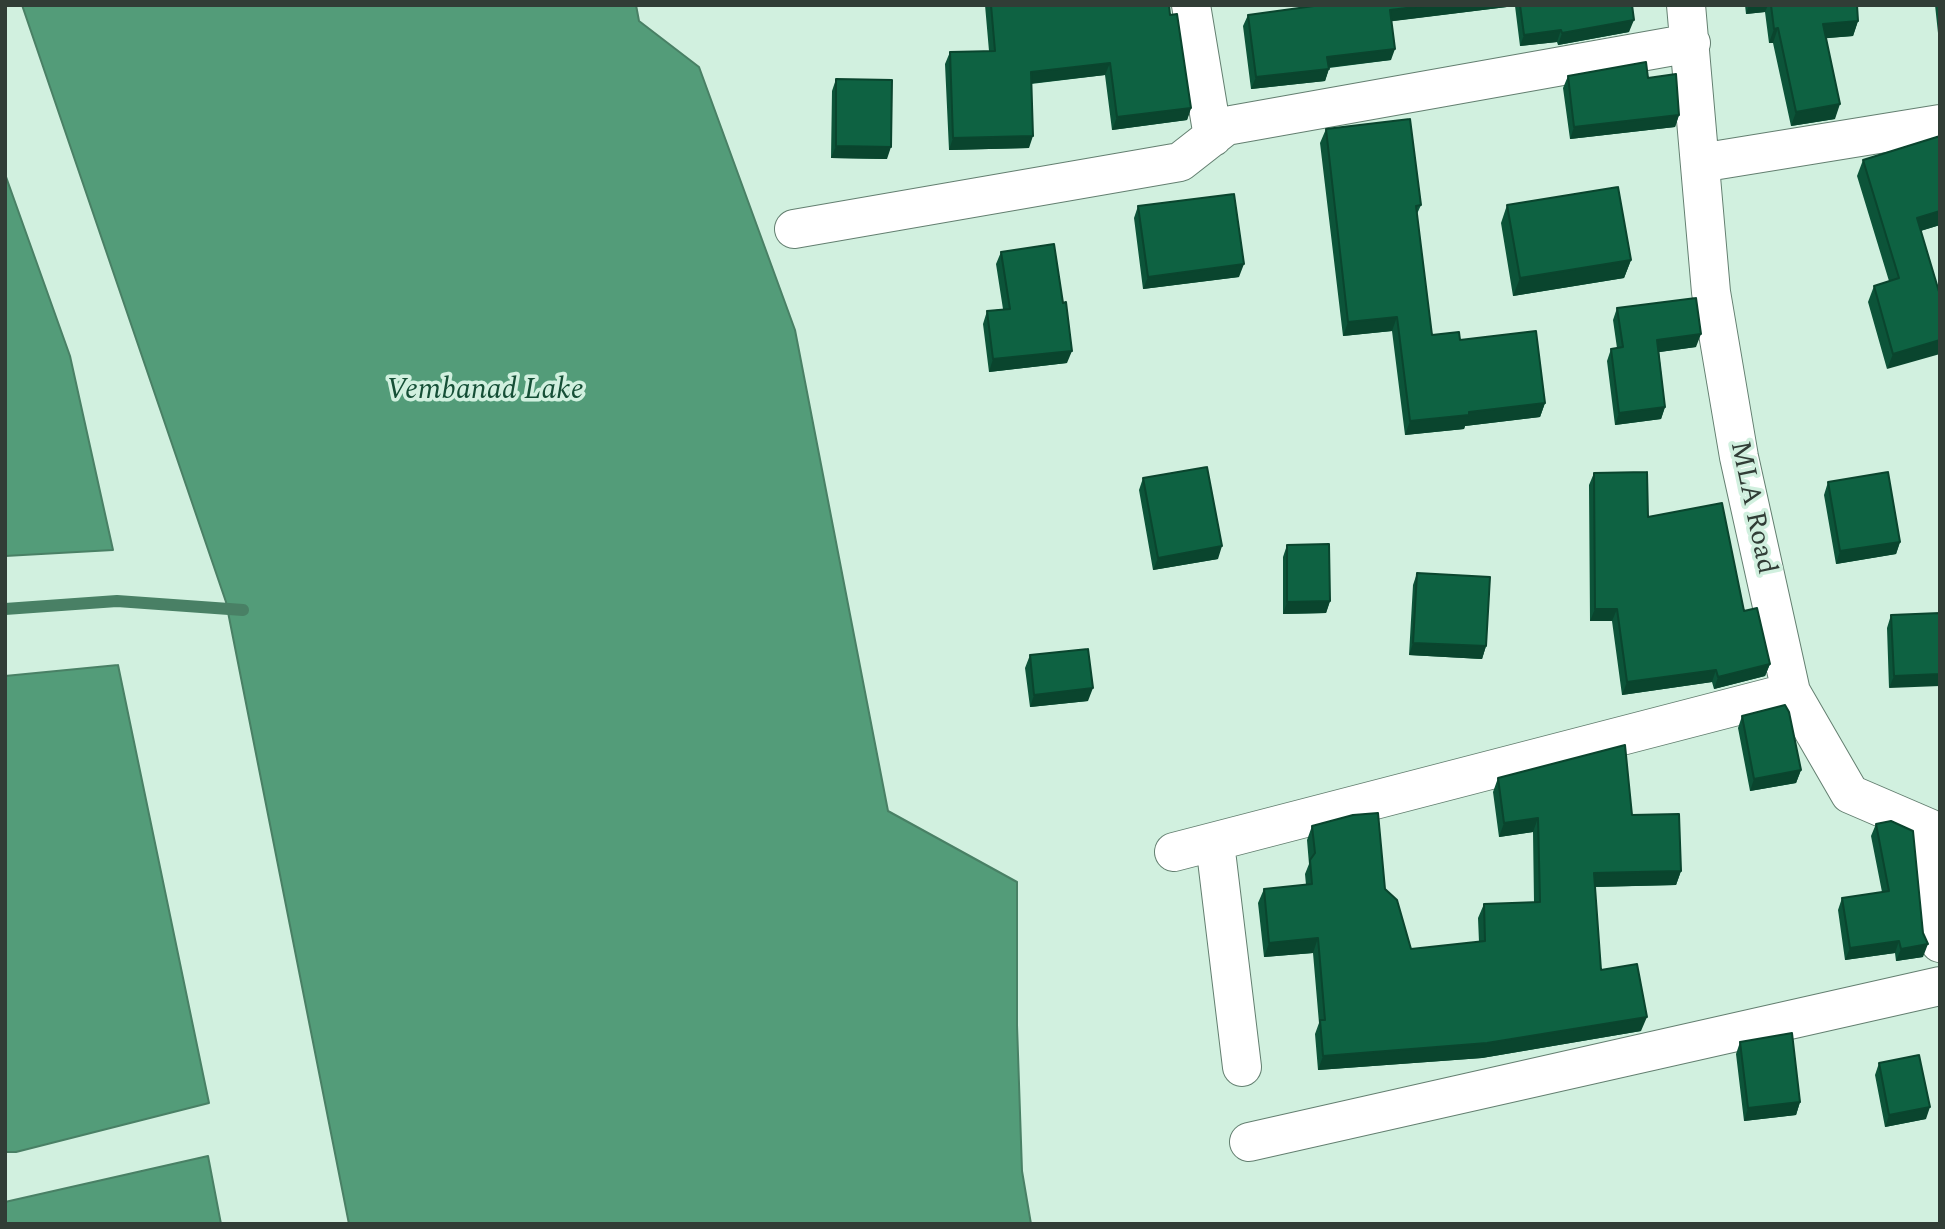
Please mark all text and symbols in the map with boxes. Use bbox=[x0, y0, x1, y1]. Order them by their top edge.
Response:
water label: Vembanad Lake bbox=[386, 374, 584, 410]
street label: MLA Road bbox=[1721, 438, 1781, 578]

